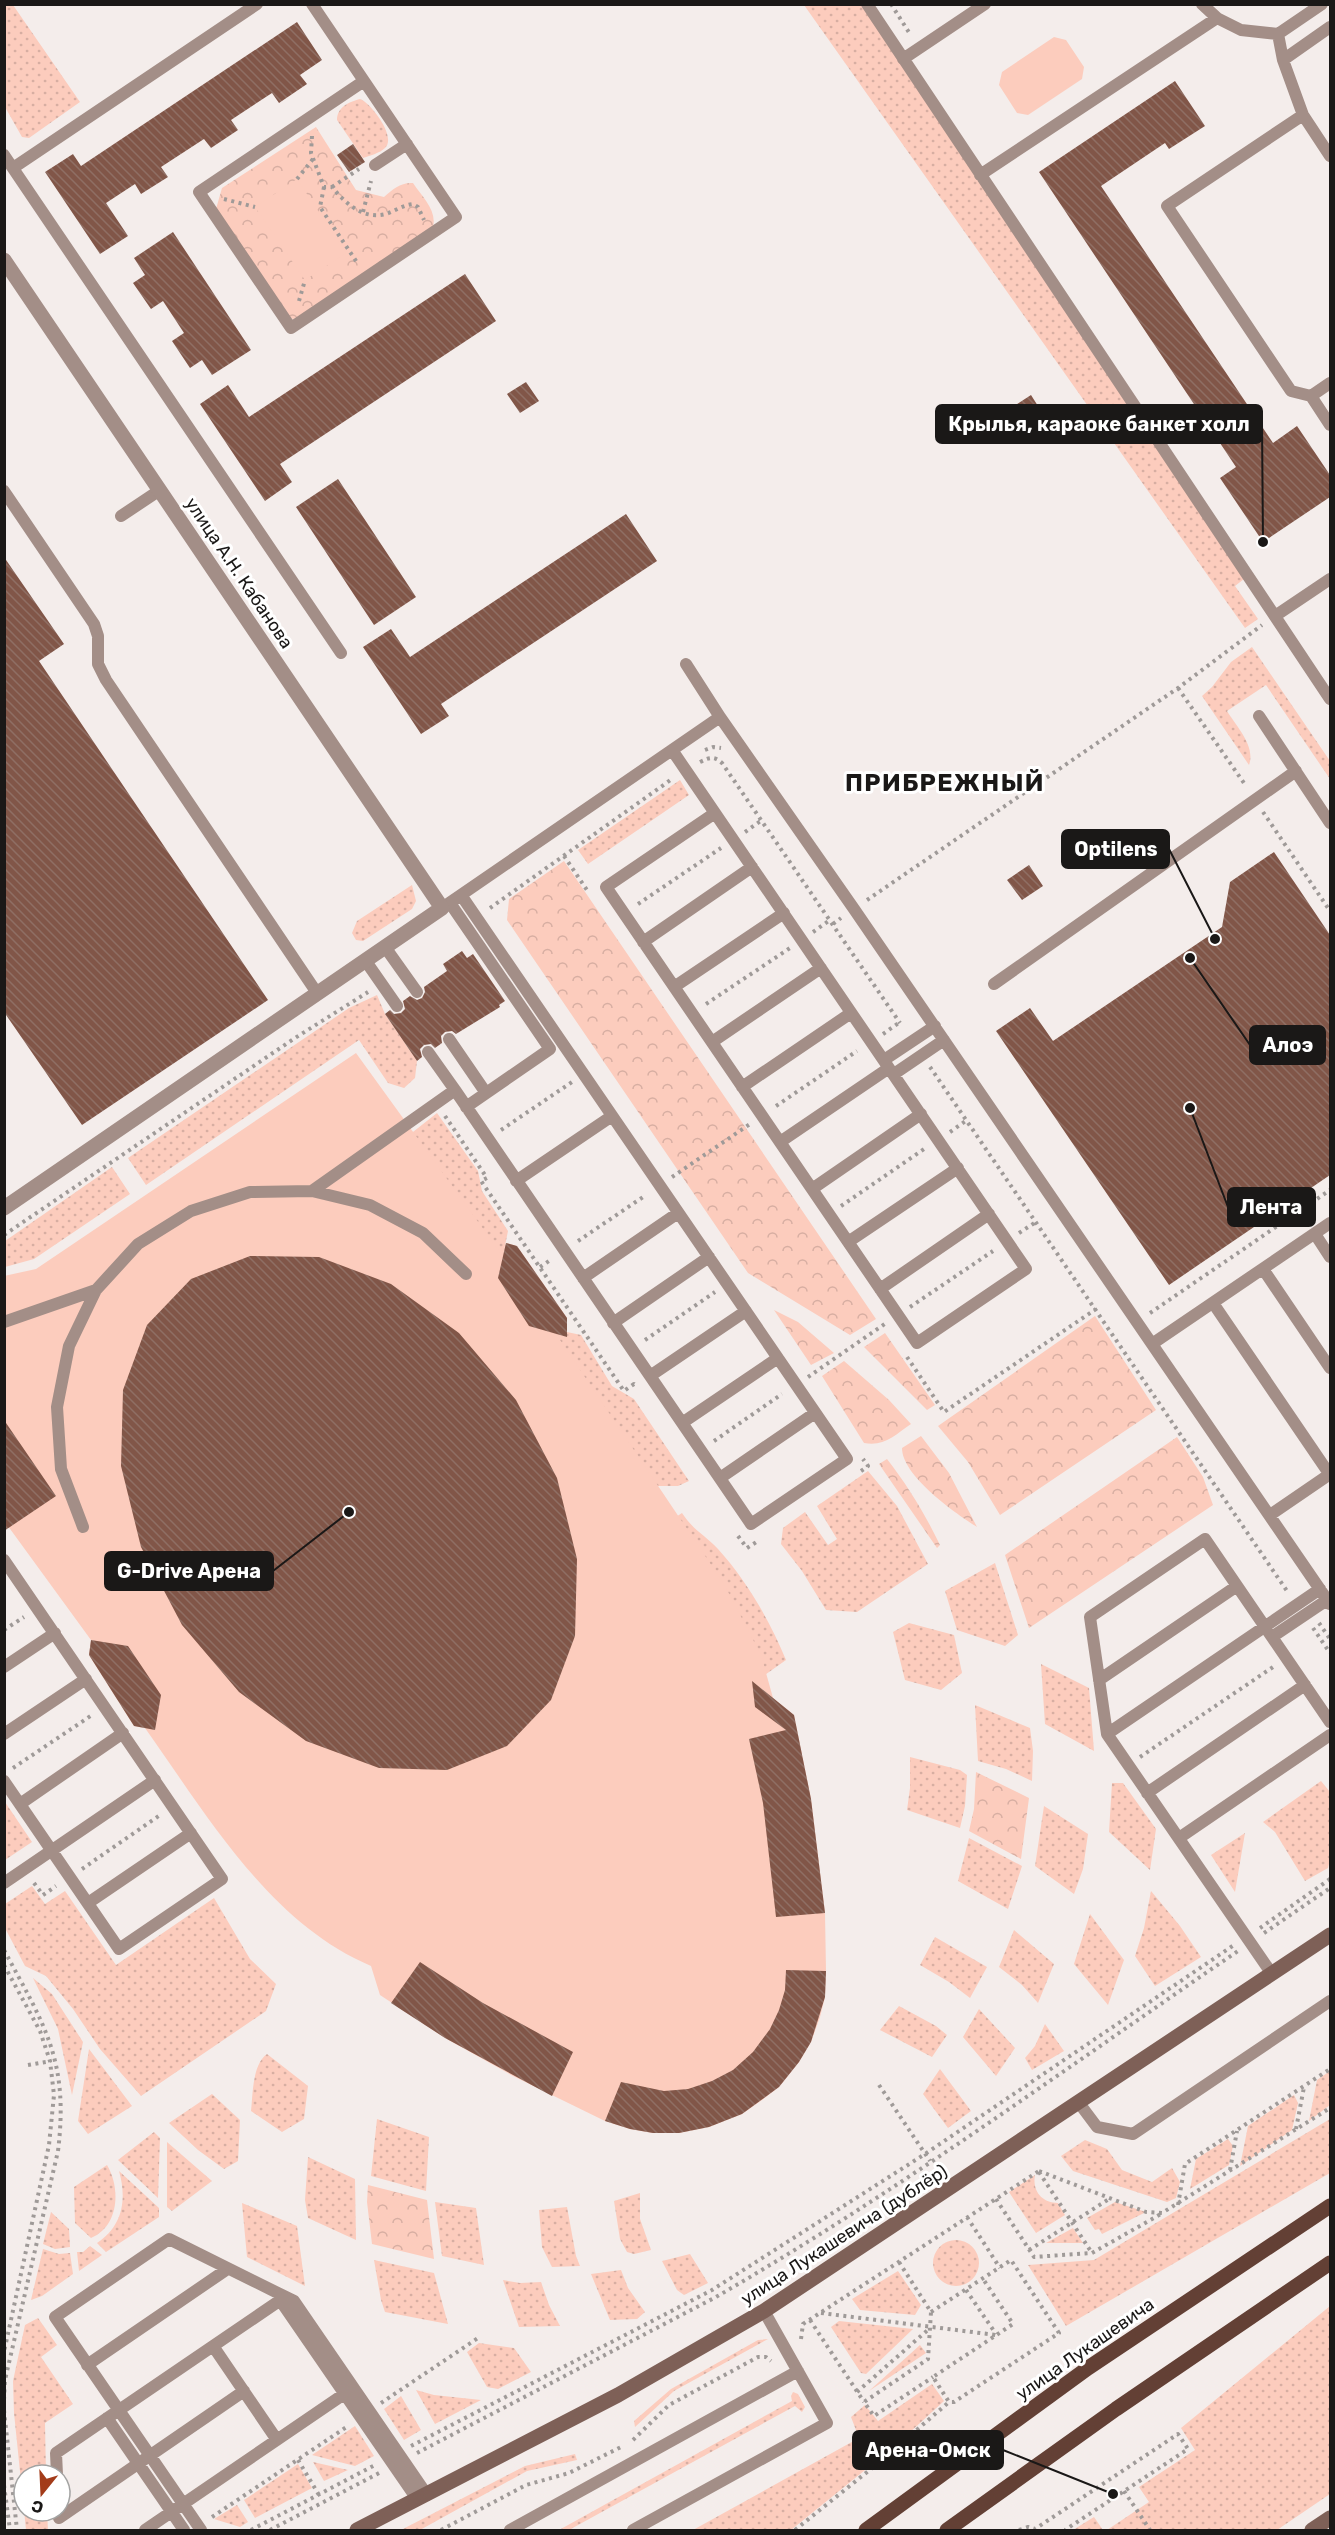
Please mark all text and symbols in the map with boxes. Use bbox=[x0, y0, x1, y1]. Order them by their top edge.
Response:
callout: Крылья, караоке банкет холл bbox=[936, 405, 1262, 443]
text: Крылья, караоке банкет холл bbox=[948, 412, 1250, 436]
street label: улица А.Н. Кабанова bbox=[180, 493, 298, 653]
district label: ПРИБРЕЖНЫЙ bbox=[845, 769, 1045, 797]
callout: Optilens bbox=[1062, 830, 1169, 868]
text: Optilens bbox=[1074, 837, 1158, 861]
callout: Алоэ bbox=[1250, 1026, 1325, 1064]
text: Алоэ bbox=[1263, 1033, 1314, 1057]
callout: Лента bbox=[1228, 1188, 1315, 1226]
text: Лента bbox=[1240, 1195, 1302, 1219]
callout: G-Drive Арена bbox=[105, 1552, 273, 1590]
text: G-Drive Арена bbox=[117, 1559, 261, 1583]
street label: улица Лукашевича (дублёр) bbox=[737, 2160, 951, 2310]
street label: улица Лукашевича bbox=[1012, 2293, 1158, 2405]
callout: Арена-Омск bbox=[853, 2431, 1003, 2469]
text: Арена-Омск bbox=[865, 2438, 991, 2462]
north arrow bbox=[12, 2463, 72, 2523]
text: С bbox=[29, 2496, 46, 2518]

